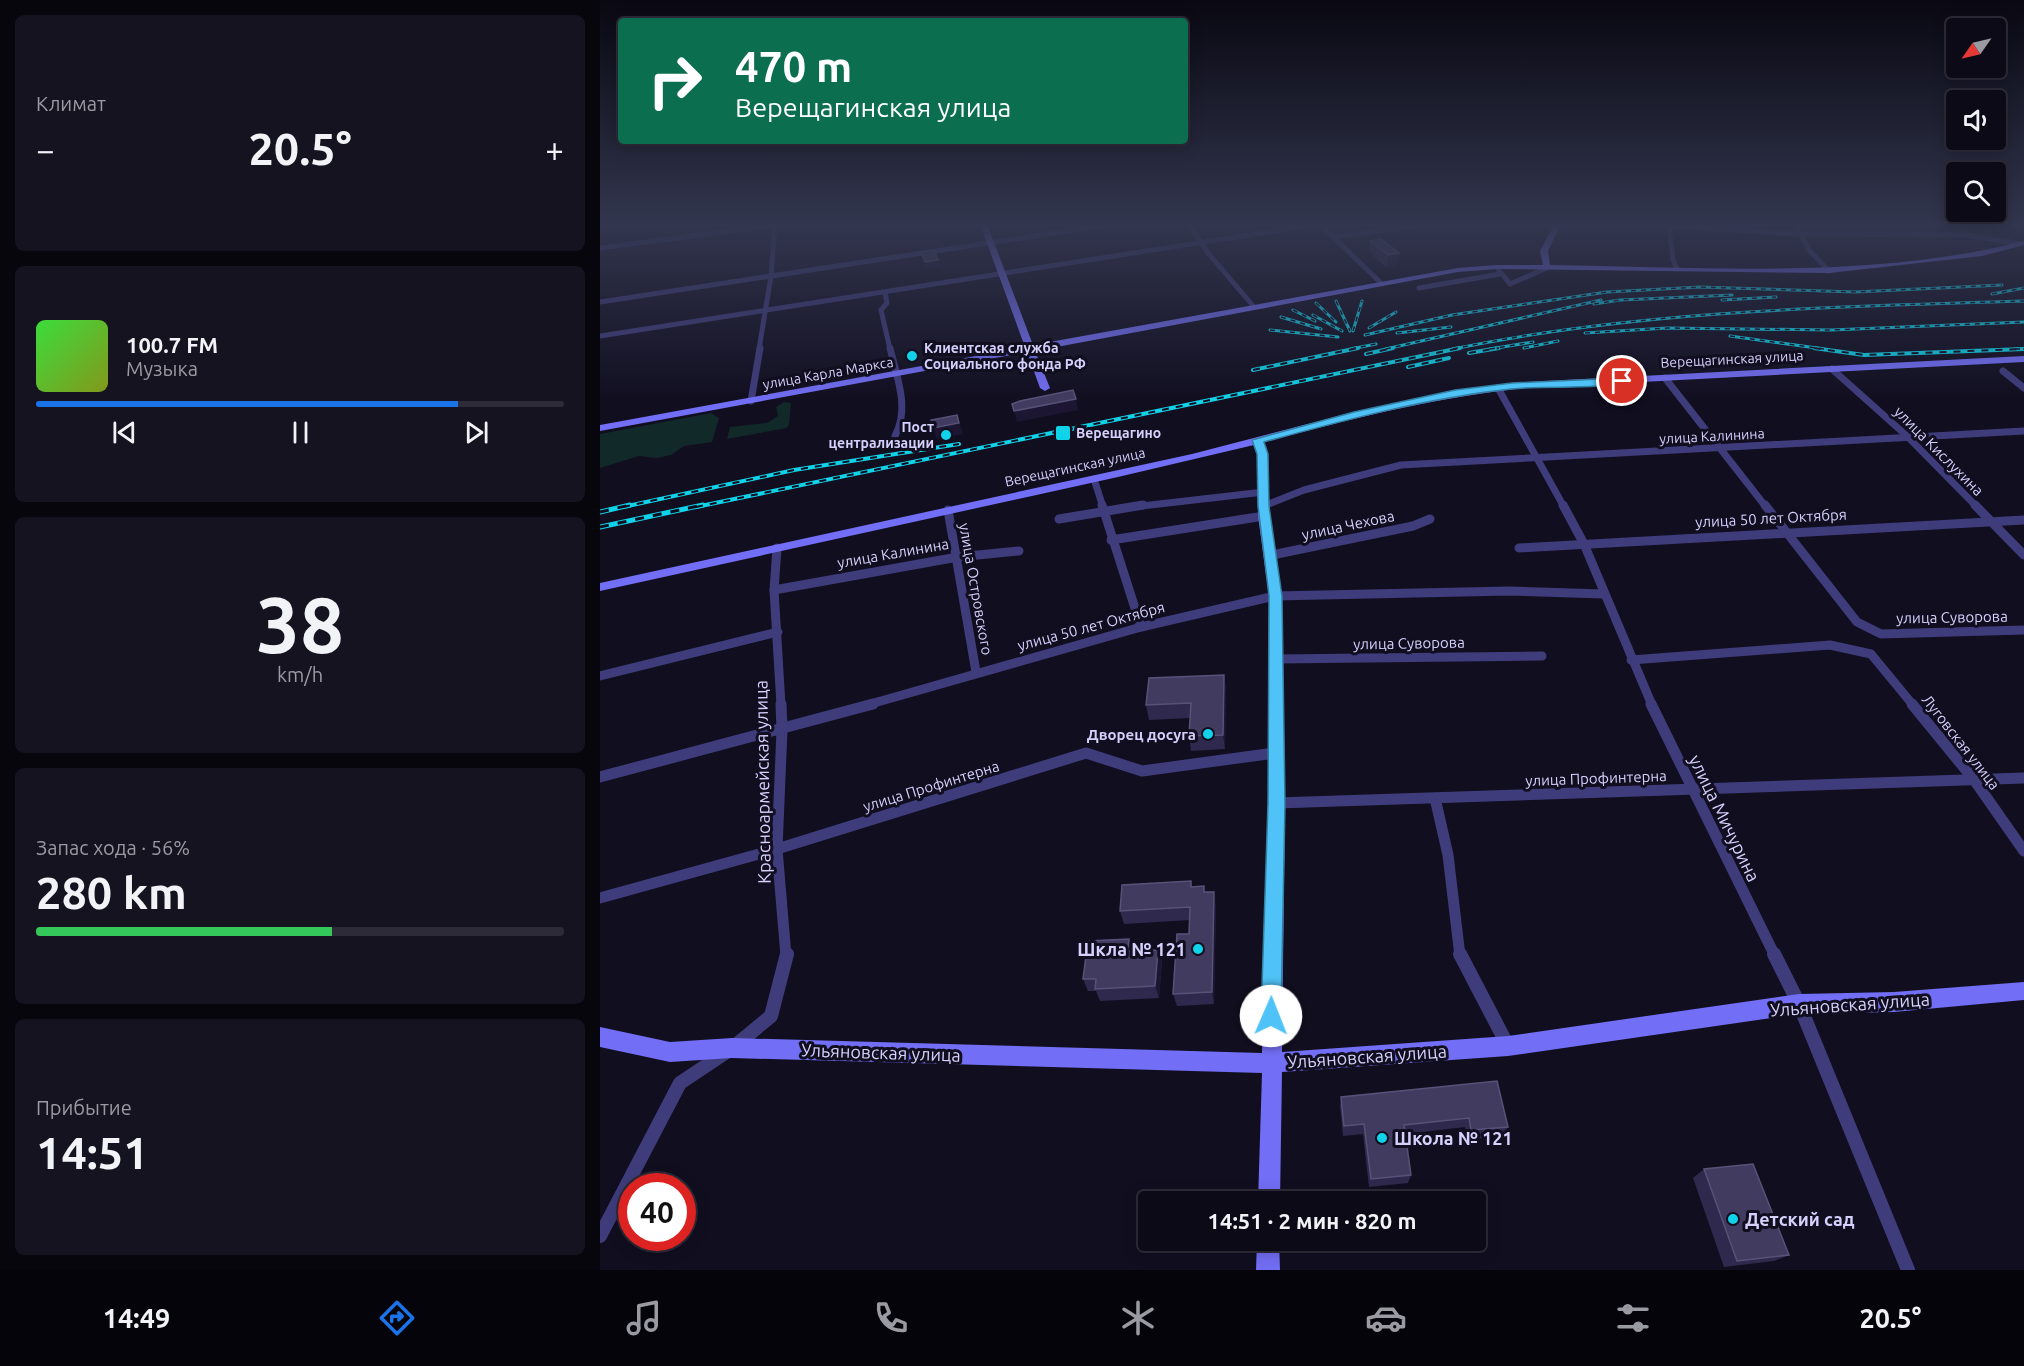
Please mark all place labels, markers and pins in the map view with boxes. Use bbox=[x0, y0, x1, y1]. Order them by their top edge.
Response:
place label: Клиентская служба Социального фонда РФ bbox=[924, 340, 1086, 372]
marker: Клиентская служба Социального фонда РФ bbox=[905, 349, 919, 363]
pin bbox=[1596, 355, 1647, 406]
place label: Пост централизации bbox=[828, 419, 934, 451]
marker: Верещагино bbox=[1054, 424, 1072, 442]
place label: Верещагино bbox=[1076, 425, 1161, 441]
marker: Пост централизации bbox=[939, 428, 953, 442]
place label: Дворец досуга bbox=[1087, 726, 1196, 743]
marker: Дворец досуга bbox=[1201, 727, 1215, 741]
place label: Шкла № 121 bbox=[1077, 939, 1186, 959]
marker: Шкла № 121 bbox=[1191, 942, 1205, 956]
place label: Школа № 121 bbox=[1394, 1128, 1513, 1148]
marker: Школа № 121 bbox=[1375, 1131, 1389, 1145]
place label: Детский сад bbox=[1745, 1209, 1855, 1229]
marker: Детский сад bbox=[1726, 1212, 1740, 1226]

